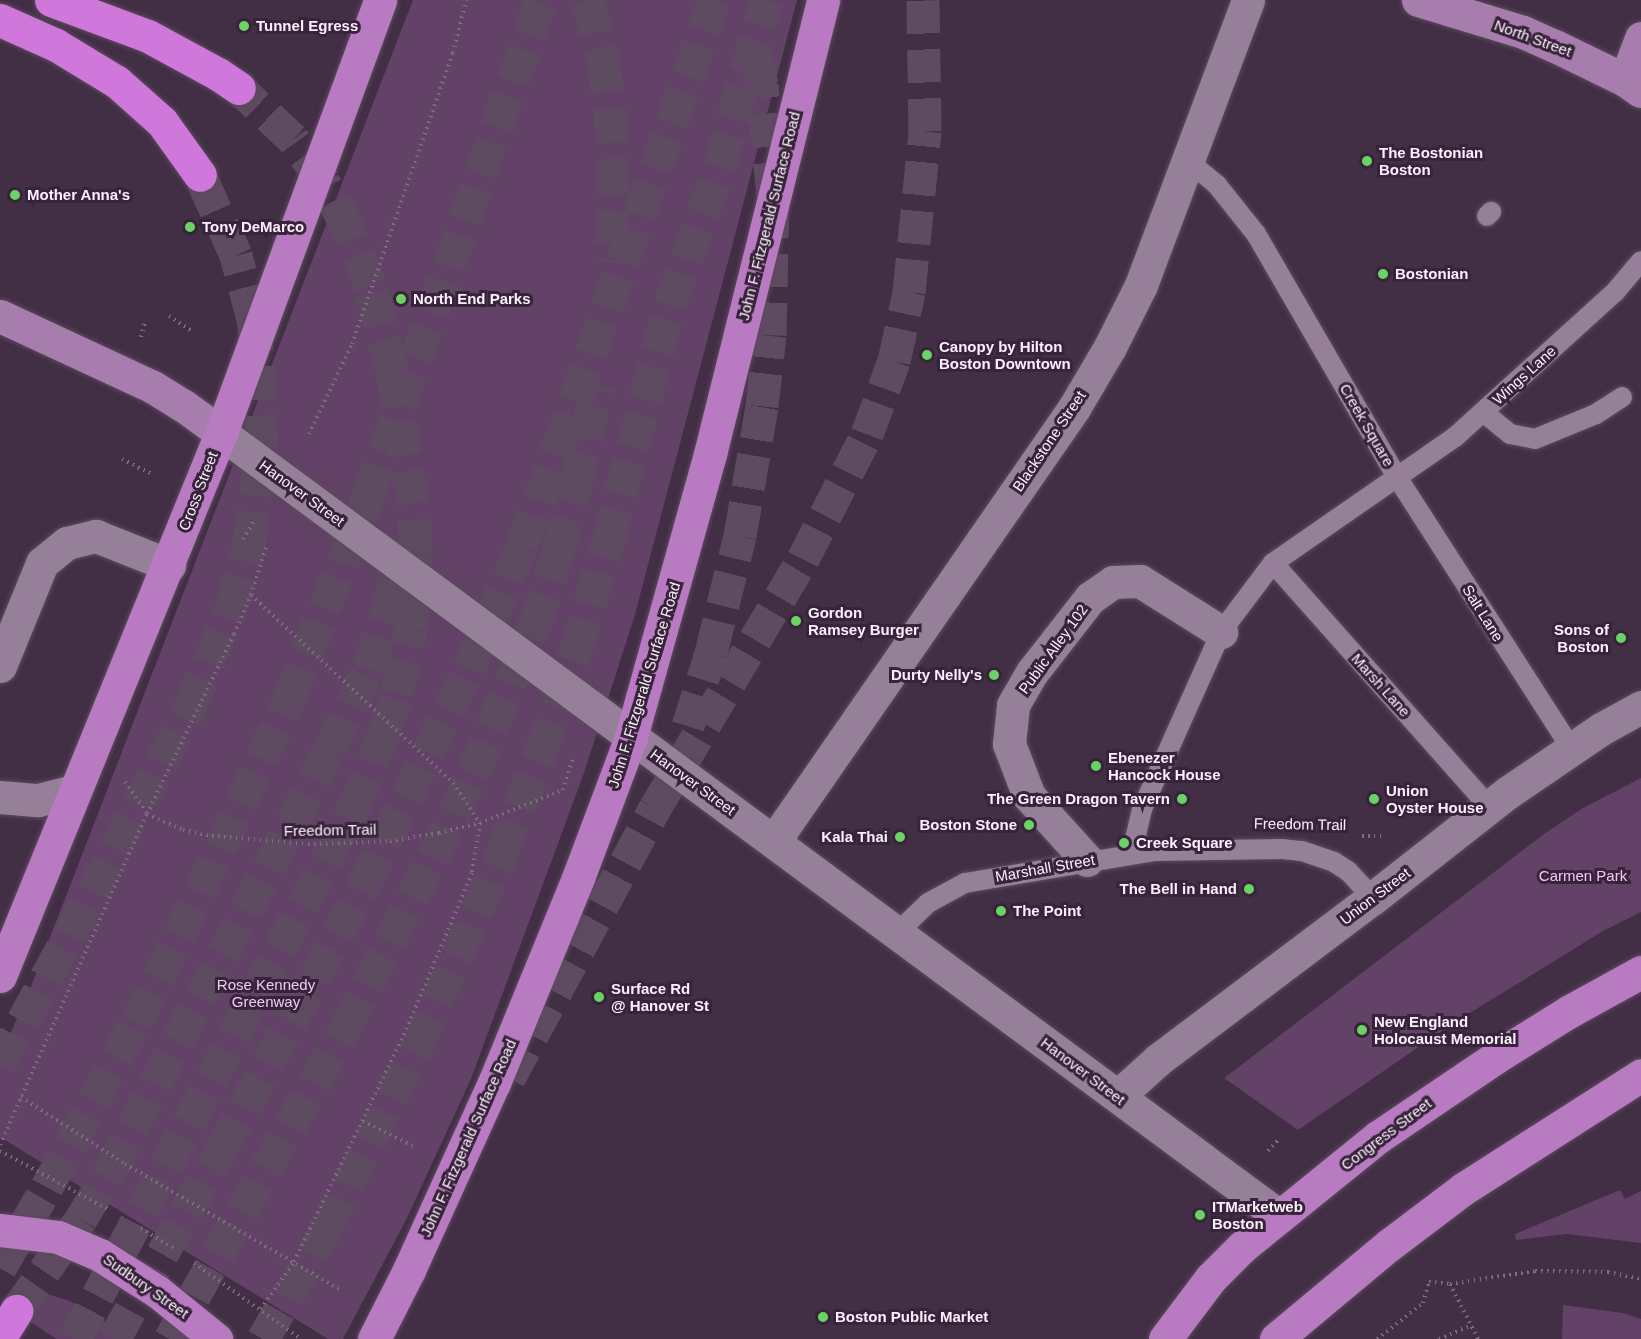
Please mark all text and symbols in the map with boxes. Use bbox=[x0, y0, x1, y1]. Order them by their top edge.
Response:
street label: North Street bbox=[1492, 16, 1574, 60]
place label: Tunnel Egress bbox=[256, 17, 358, 35]
marker: Tunnel Egress bbox=[237, 19, 251, 33]
street label: John F. Fitzgerald Surface Road bbox=[734, 110, 804, 322]
place label: The Bostonian Boston bbox=[1379, 143, 1483, 178]
marker: The Bostonian Boston bbox=[1360, 154, 1374, 168]
place label: Mother Anna's bbox=[27, 186, 131, 204]
marker: Mother Anna's bbox=[8, 188, 22, 202]
place label: Tony DeMarco bbox=[202, 218, 304, 236]
marker: Tony DeMarco bbox=[183, 220, 197, 234]
place label: Bostonian bbox=[1395, 265, 1468, 283]
marker: Bostonian bbox=[1376, 267, 1390, 281]
place label: North End Parks bbox=[413, 290, 531, 308]
marker: North End Parks bbox=[394, 292, 408, 306]
place label: Canopy by Hilton Boston Downtown bbox=[939, 337, 1071, 372]
street label: Wings Lane bbox=[1489, 342, 1559, 408]
marker: Canopy by Hilton Boston Downtown bbox=[920, 348, 934, 362]
street label: Creek Square bbox=[1336, 380, 1398, 470]
street label: Blackstone Street bbox=[1009, 387, 1089, 495]
street label: Cross Street bbox=[175, 449, 221, 533]
street label: Hanover Street bbox=[256, 456, 348, 530]
street label: John F. Fitzgerald Surface Road bbox=[604, 580, 684, 790]
street label: Salt Lane bbox=[1459, 581, 1507, 645]
street label: Public Alley 102 bbox=[1014, 601, 1092, 697]
place label: Gordon Ramsey Burger bbox=[808, 603, 919, 638]
marker: Gordon Ramsey Burger bbox=[789, 614, 803, 628]
place label: Sons of Boston bbox=[1554, 620, 1609, 655]
marker: Sons of Boston bbox=[1614, 631, 1628, 645]
street label: Marsh Lane bbox=[1348, 650, 1414, 720]
place label: Durty Nelly's bbox=[891, 666, 982, 684]
marker: Durty Nelly's bbox=[987, 668, 1001, 682]
street label: Hanover Street bbox=[647, 745, 739, 819]
place label: Ebenezer Hancock House bbox=[1108, 748, 1221, 783]
marker: Ebenezer Hancock House bbox=[1089, 759, 1103, 773]
place label: Union Oyster House bbox=[1386, 781, 1484, 816]
place label: The Green Dragon Tavern bbox=[987, 790, 1170, 808]
marker: The Green Dragon Tavern bbox=[1175, 792, 1189, 806]
marker: Union Oyster House bbox=[1367, 792, 1381, 806]
street label: Freedom Trail bbox=[1253, 814, 1347, 834]
place label: Boston Stone bbox=[920, 816, 1017, 834]
marker: Boston Stone bbox=[1022, 818, 1036, 832]
street label: Freedom Trail bbox=[283, 820, 377, 840]
place label: Kala Thai bbox=[821, 828, 888, 846]
marker: Kala Thai bbox=[893, 830, 907, 844]
place label: Creek Square bbox=[1136, 834, 1233, 852]
marker: Creek Square bbox=[1117, 836, 1131, 850]
street label: Marshall Street bbox=[994, 850, 1096, 886]
street label: Union Street bbox=[1336, 864, 1414, 928]
park label: Carmen Park bbox=[1539, 867, 1627, 885]
place label: The Bell in Hand bbox=[1119, 880, 1237, 898]
marker: The Bell in Hand bbox=[1242, 882, 1256, 896]
place label: The Point bbox=[1013, 902, 1081, 920]
marker: The Point bbox=[994, 904, 1008, 918]
park label: Rose Kennedy Greenway bbox=[217, 975, 315, 1010]
place label: Surface Rd @ Hanover St bbox=[611, 979, 709, 1014]
marker: Surface Rd @ Hanover St bbox=[592, 990, 606, 1004]
place label: New England Holocaust Memorial bbox=[1374, 1012, 1517, 1047]
marker: New England Holocaust Memorial bbox=[1355, 1023, 1369, 1037]
street label: Hanover Street bbox=[1037, 1033, 1129, 1109]
street label: John F. Fitzgerald Surface Road bbox=[416, 1036, 520, 1240]
street label: Congress Street bbox=[1337, 1094, 1435, 1174]
place label: ITMarketweb Boston bbox=[1212, 1197, 1303, 1232]
marker: ITMarketweb Boston bbox=[1193, 1208, 1207, 1222]
street label: Sudbury Street bbox=[100, 1250, 192, 1322]
place label: Boston Public Market bbox=[835, 1308, 988, 1326]
marker: Boston Public Market bbox=[816, 1310, 830, 1324]

